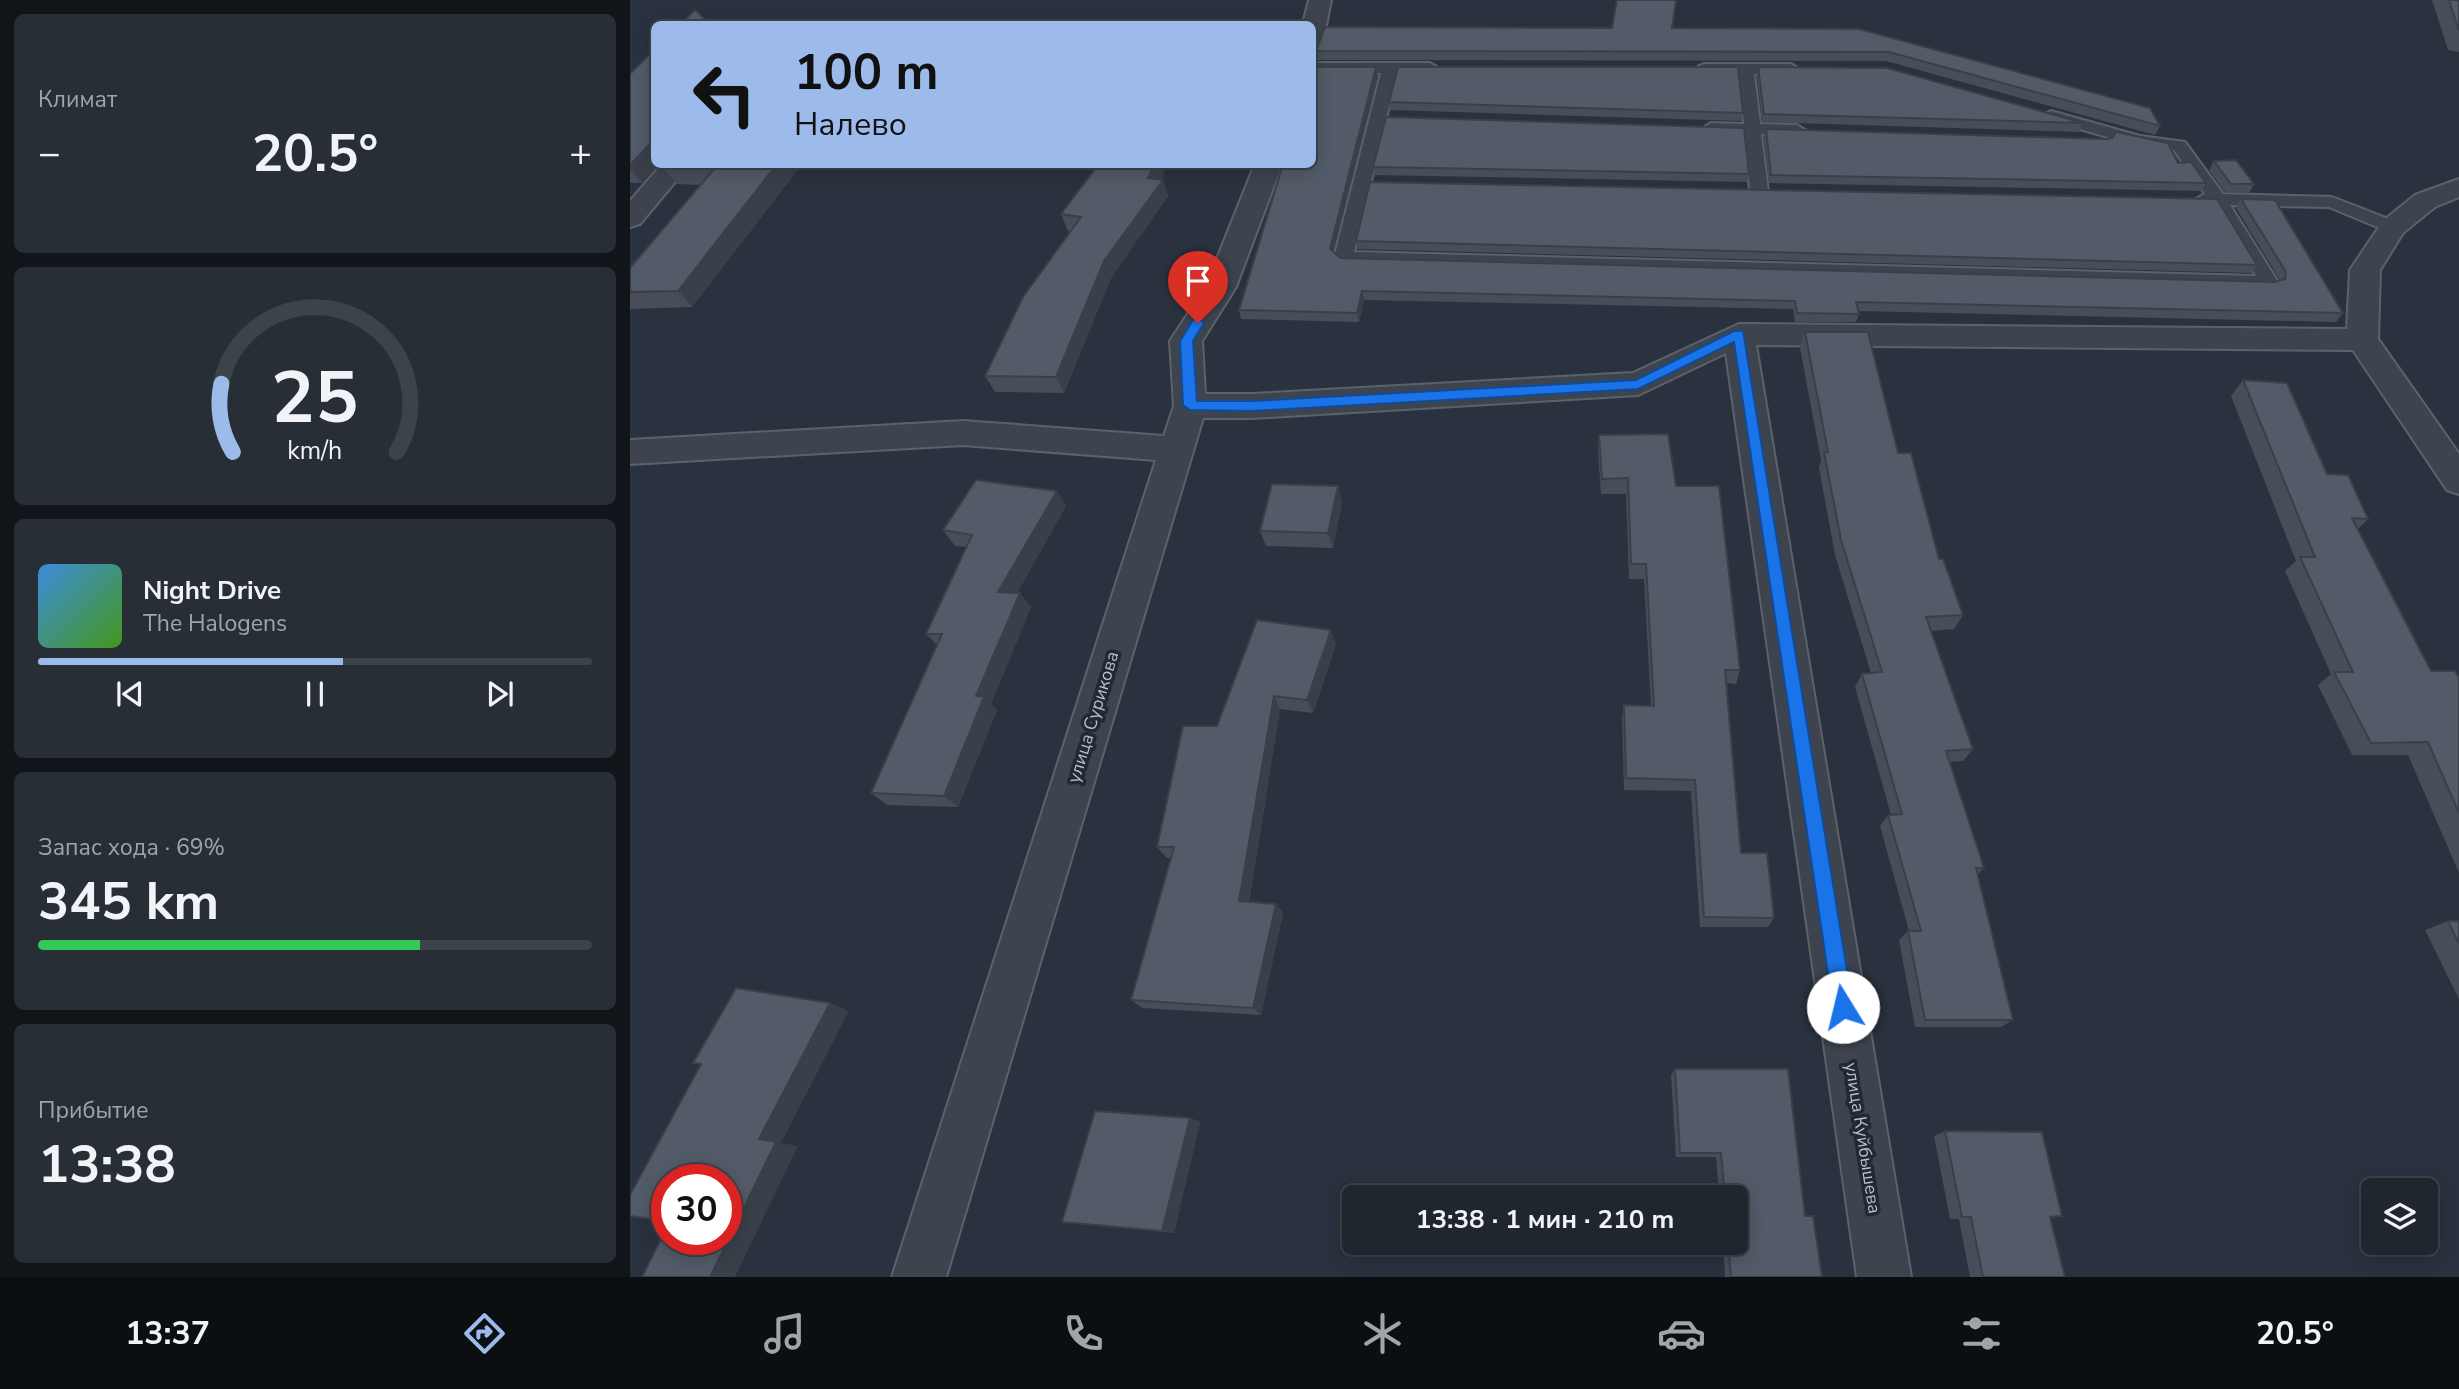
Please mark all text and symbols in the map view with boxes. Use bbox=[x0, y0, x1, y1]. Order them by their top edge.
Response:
text: 100 m bbox=[794, 39, 938, 106]
icon: left bbox=[679, 49, 770, 140]
text: Климат bbox=[38, 84, 117, 115]
text: Налево bbox=[794, 103, 907, 146]
text: 20.5° bbox=[252, 118, 378, 189]
text: − bbox=[38, 128, 61, 179]
text: + bbox=[569, 128, 592, 179]
pin bbox=[1168, 251, 1228, 323]
icon: arrive bbox=[1179, 262, 1217, 300]
text: 25 bbox=[271, 348, 359, 448]
text: km/h bbox=[287, 434, 343, 468]
text: Night Drive bbox=[143, 573, 281, 608]
text: The Halogens bbox=[143, 608, 287, 639]
street label: улица Сурикова bbox=[1062, 648, 1124, 786]
icon: previous bbox=[111, 675, 149, 713]
icon: pause bbox=[296, 675, 334, 713]
icon: next bbox=[481, 675, 519, 713]
text: Запас хода · 69% bbox=[38, 832, 225, 863]
text: 345 km bbox=[38, 866, 219, 937]
position arrow bbox=[1806, 970, 1880, 1044]
street label: улица Куйбышева bbox=[1839, 1061, 1887, 1215]
text: Прибытие bbox=[38, 1095, 148, 1126]
text: 13:38 bbox=[38, 1129, 176, 1200]
speed limit sign: 30 bbox=[651, 1164, 742, 1255]
map controls bbox=[2361, 1178, 2438, 1255]
button: layers bbox=[2361, 1178, 2438, 1255]
text: 13:38 · 1 мин · 210 m bbox=[1416, 1202, 1674, 1237]
icon: directions bbox=[460, 1309, 509, 1358]
icon: music bbox=[760, 1309, 809, 1358]
icon: phone bbox=[1059, 1309, 1108, 1358]
icon: climate bbox=[1358, 1309, 1407, 1358]
icon: car bbox=[1657, 1309, 1706, 1358]
icon: filters bbox=[1957, 1309, 2006, 1358]
text: 13:37 bbox=[125, 1312, 210, 1355]
text: 20.5° bbox=[2256, 1312, 2334, 1355]

